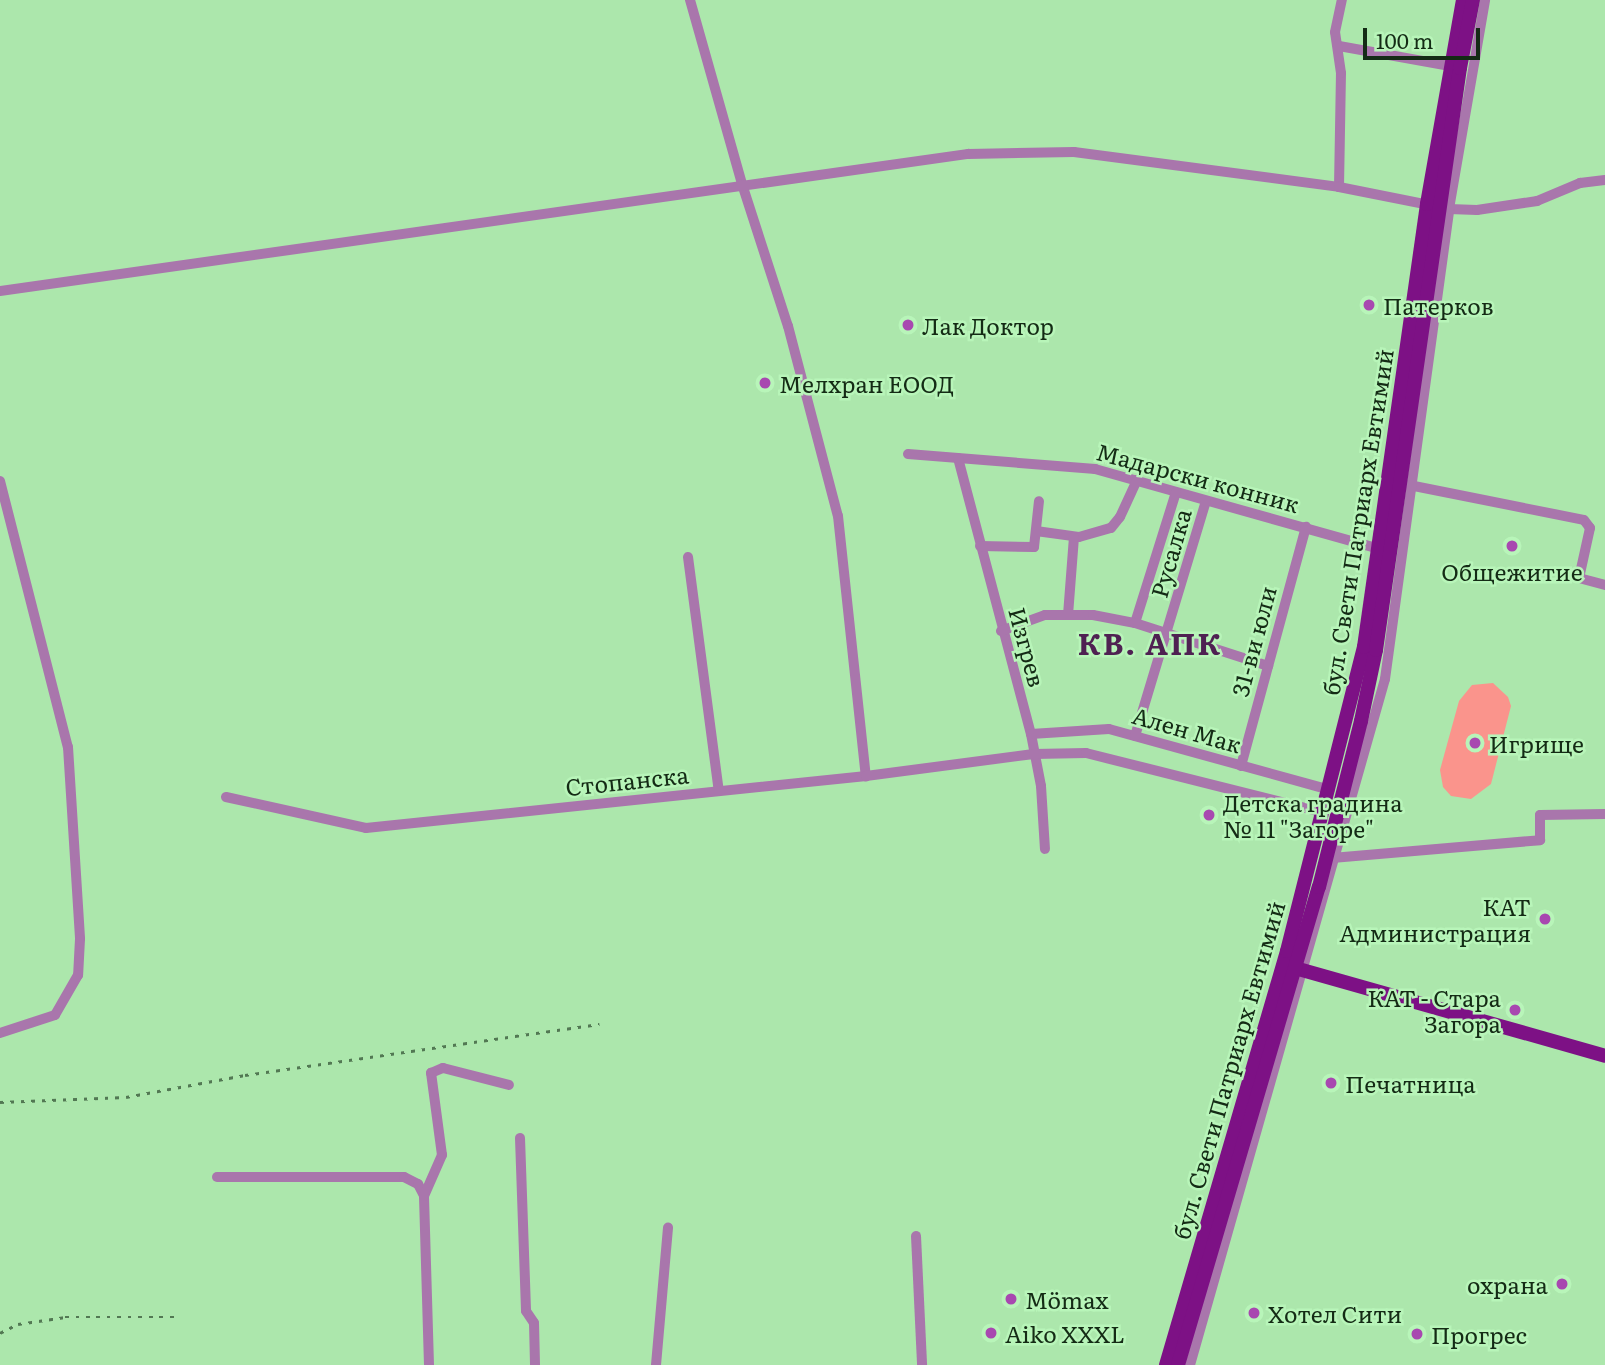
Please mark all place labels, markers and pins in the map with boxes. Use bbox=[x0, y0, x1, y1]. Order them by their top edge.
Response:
place label: Патерков bbox=[1383, 291, 1494, 319]
marker: Патерков bbox=[1361, 297, 1377, 313]
place label: Лак Доктор bbox=[922, 311, 1054, 339]
marker: Лак Доктор bbox=[900, 317, 916, 333]
place label: Мелхран ЕООД bbox=[779, 369, 954, 397]
marker: Мелхран ЕООД bbox=[757, 375, 773, 391]
marker: Общежитие bbox=[1504, 538, 1520, 554]
place label: Общежитие bbox=[1441, 557, 1583, 585]
place label: Игрище bbox=[1489, 729, 1584, 757]
marker: Игрище bbox=[1467, 735, 1483, 751]
place label: Детска градина № 11 "Загоре" bbox=[1223, 788, 1403, 842]
marker: Детска градина № 11 "Загоре" bbox=[1201, 807, 1217, 823]
place label: КАТ Администрация bbox=[1339, 892, 1531, 946]
marker: КАТ Администрация bbox=[1537, 911, 1553, 927]
place label: КАТ - Стара Загора bbox=[1367, 983, 1501, 1037]
marker: КАТ - Стара Загора bbox=[1507, 1002, 1523, 1018]
place label: Печатница bbox=[1345, 1069, 1476, 1097]
marker: Печатница bbox=[1323, 1075, 1339, 1091]
place label: охрана bbox=[1467, 1270, 1548, 1298]
marker: охрана bbox=[1554, 1276, 1570, 1292]
place label: Mömax bbox=[1025, 1285, 1109, 1313]
marker: Mömax bbox=[1003, 1291, 1019, 1307]
place label: Хотел Сити bbox=[1268, 1299, 1402, 1327]
marker: Хотел Сити bbox=[1246, 1305, 1262, 1321]
place label: Aiko XXXL bbox=[1005, 1319, 1125, 1347]
place label: Прогрес bbox=[1431, 1320, 1527, 1348]
marker: Aiko XXXL bbox=[983, 1325, 999, 1341]
marker: Прогрес bbox=[1409, 1326, 1425, 1342]

